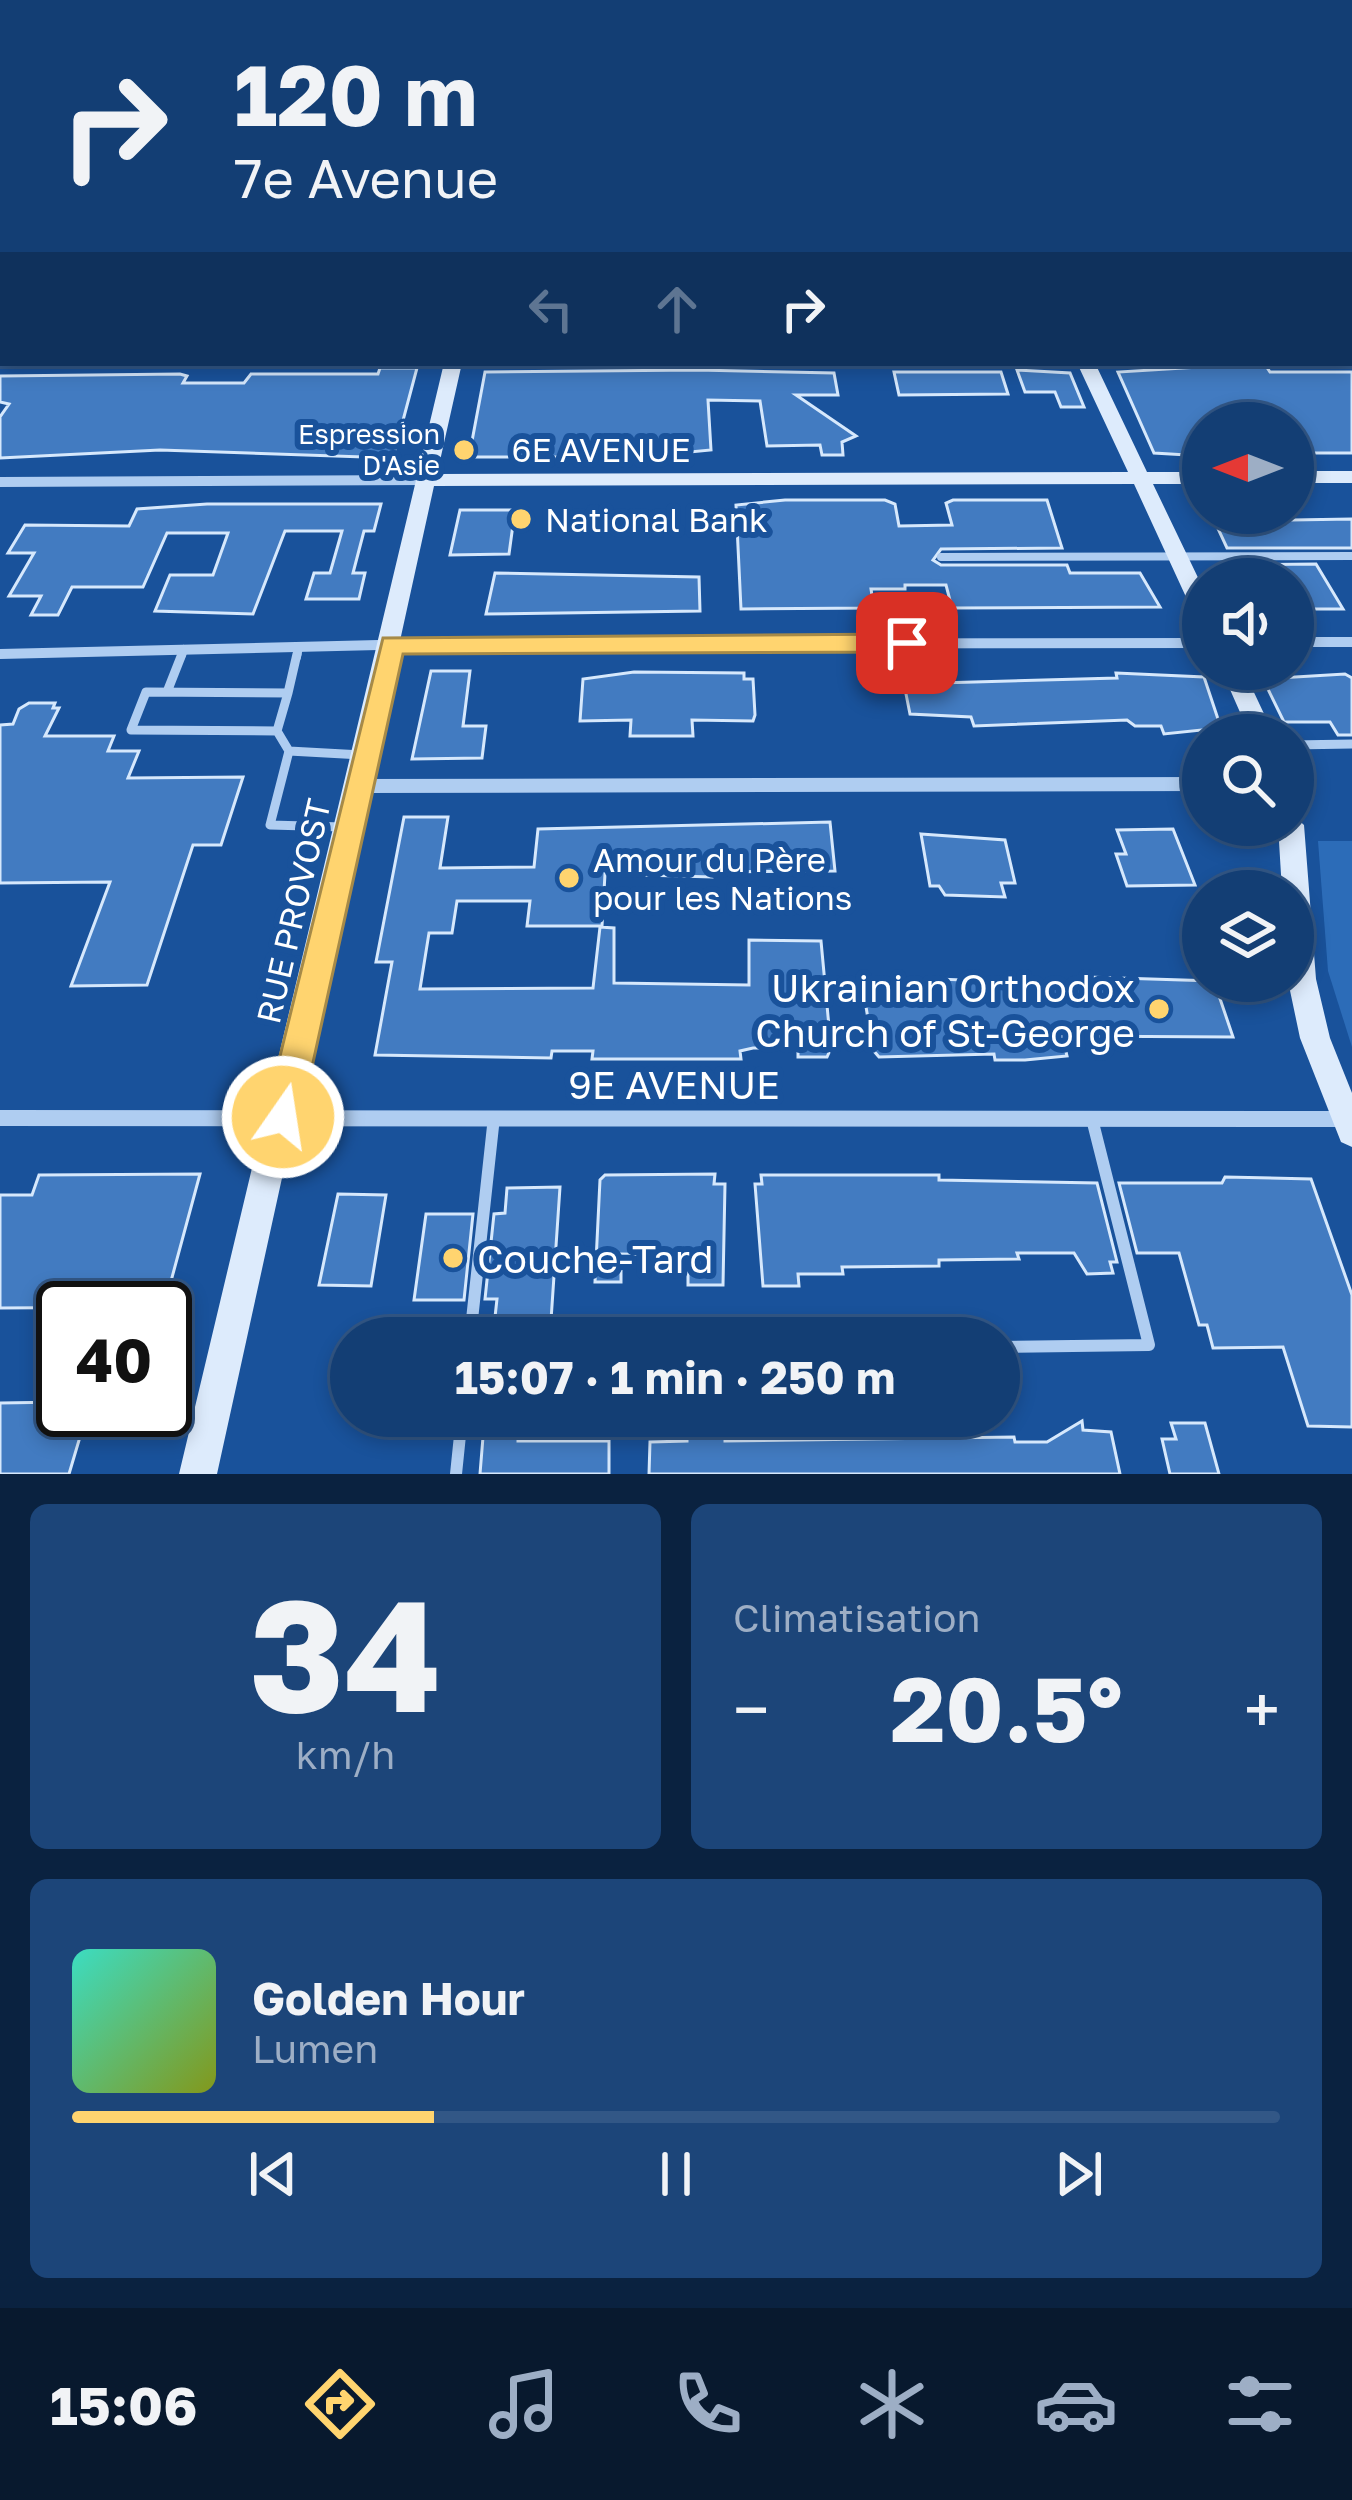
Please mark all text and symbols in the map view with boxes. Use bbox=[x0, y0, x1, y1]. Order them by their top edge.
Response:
text: 120 m bbox=[234, 44, 478, 144]
icon: right bbox=[36, 48, 192, 204]
text: 7e Avenue bbox=[234, 145, 498, 210]
icon: left bbox=[518, 276, 584, 342]
icon: ahead bbox=[644, 276, 710, 342]
icon: right bbox=[770, 276, 836, 342]
north arrow bbox=[1182, 402, 1314, 534]
map controls bbox=[1182, 402, 1314, 1002]
place label: Espression D'Asie bbox=[298, 418, 440, 481]
street label: 6E AVENUE bbox=[511, 430, 691, 469]
marker: Espression D'Asie bbox=[451, 437, 477, 463]
place label: National Bank bbox=[545, 500, 768, 539]
marker: National Bank bbox=[508, 506, 534, 532]
button: sound bbox=[1182, 558, 1314, 690]
pin bbox=[856, 592, 958, 694]
icon: arrive bbox=[874, 610, 940, 676]
button: search bbox=[1182, 714, 1314, 846]
street label: RUE PROVOST bbox=[248, 795, 338, 1027]
place label: Amour du Père pour les Nations bbox=[593, 840, 852, 917]
marker: Amour du Père pour les Nations bbox=[556, 865, 582, 891]
button: layers bbox=[1182, 870, 1314, 1002]
place label: Ukrainian Orthodox Church of St-George bbox=[755, 964, 1135, 1056]
marker: Ukrainian Orthodox Church of St-George bbox=[1146, 996, 1172, 1022]
position arrow bbox=[220, 1054, 346, 1180]
street label: 9E AVENUE bbox=[568, 1061, 780, 1108]
place label: Couche-Tard bbox=[477, 1235, 714, 1282]
marker: Couche-Tard bbox=[440, 1245, 466, 1271]
speed limit sign: 40 bbox=[36, 1281, 192, 1437]
text: 15:07 · 1 min · 250 m bbox=[455, 1350, 895, 1404]
text: 34 bbox=[249, 1559, 442, 1746]
text: Climatisation bbox=[733, 1594, 980, 1641]
text: 20.5° bbox=[890, 1654, 1123, 1762]
text: − bbox=[733, 1669, 769, 1749]
text: + bbox=[1244, 1669, 1280, 1749]
text: km/h bbox=[296, 1731, 395, 1778]
text: Golden Hour bbox=[252, 1971, 525, 2025]
text: Lumen bbox=[252, 2025, 378, 2072]
icon: previous bbox=[240, 2141, 306, 2207]
icon: pause bbox=[643, 2141, 709, 2207]
icon: next bbox=[1046, 2141, 1112, 2207]
icon: directions bbox=[298, 2362, 382, 2446]
icon: music bbox=[482, 2362, 566, 2446]
icon: phone bbox=[666, 2362, 750, 2446]
icon: climate bbox=[850, 2362, 934, 2446]
icon: car bbox=[1034, 2362, 1118, 2446]
icon: filters bbox=[1218, 2362, 1302, 2446]
text: 15:06 bbox=[50, 2372, 197, 2437]

